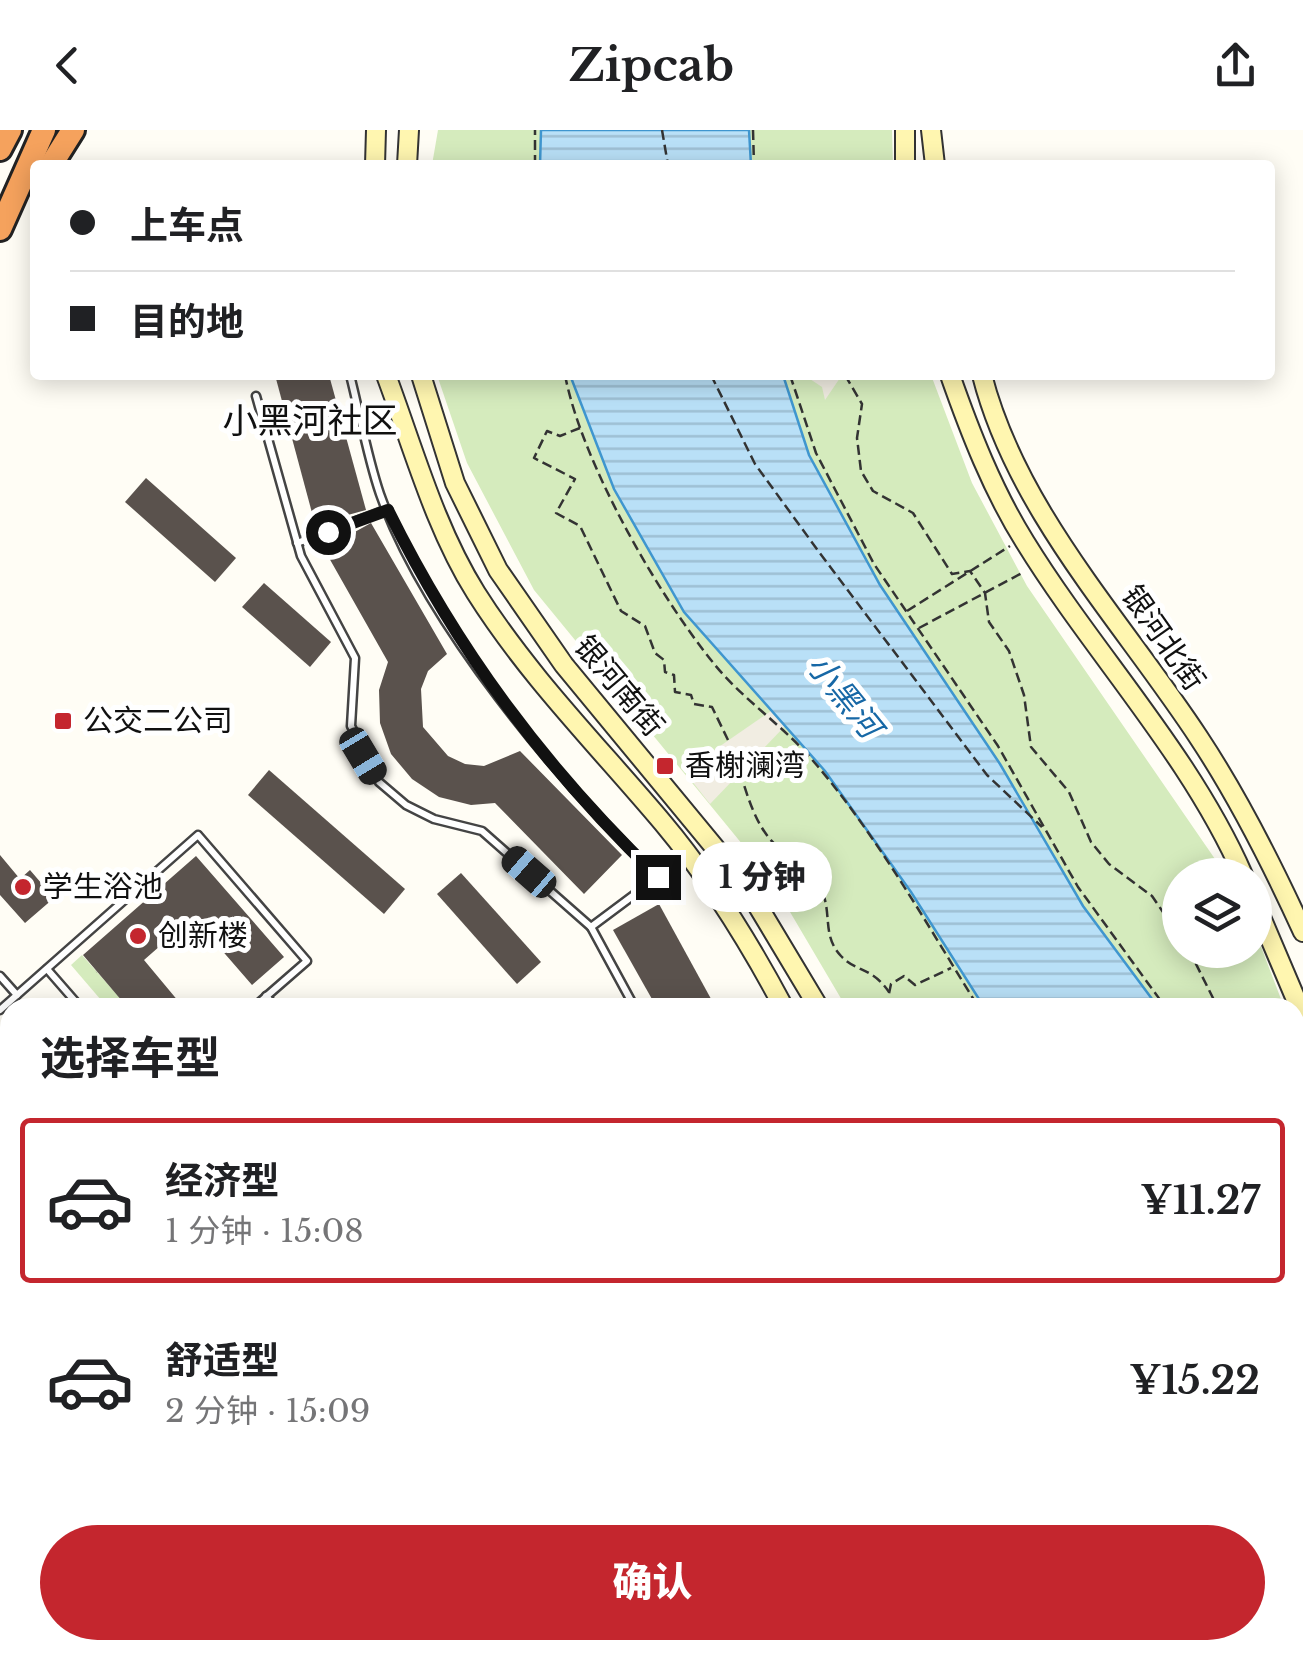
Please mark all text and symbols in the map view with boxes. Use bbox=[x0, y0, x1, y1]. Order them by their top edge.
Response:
text: Zipcab bbox=[569, 37, 734, 93]
icon: back bbox=[40, 38, 95, 93]
icon: share bbox=[1208, 38, 1263, 93]
text: 上车点 bbox=[130, 202, 244, 249]
text: 目的地 bbox=[130, 298, 244, 345]
district label: 小黑河社区 bbox=[222, 399, 398, 442]
route start bbox=[306, 510, 351, 555]
street label: 银河北街 bbox=[1114, 578, 1213, 697]
street label: 银河南街 bbox=[567, 628, 672, 744]
water label: 小黑河 bbox=[798, 646, 894, 751]
place label: 公交二公司 bbox=[83, 702, 233, 739]
marker: 公交二公司 bbox=[52, 710, 74, 732]
car bbox=[335, 723, 391, 789]
place label: 香榭澜湾 bbox=[685, 747, 805, 784]
marker: 香榭澜湾 bbox=[654, 755, 676, 777]
car bbox=[497, 841, 561, 903]
callout: 1 分钟 bbox=[693, 842, 833, 912]
route end bbox=[636, 855, 681, 900]
text: 1 分钟 bbox=[719, 857, 805, 897]
map controls bbox=[1162, 858, 1272, 968]
button: layers bbox=[1162, 858, 1272, 968]
place label: 学生浴池 bbox=[43, 868, 163, 905]
marker: 学生浴池 bbox=[12, 876, 34, 898]
place label: 创新楼 bbox=[158, 917, 248, 954]
marker: 创新楼 bbox=[127, 925, 149, 947]
text: 选择车型 bbox=[40, 1030, 220, 1086]
icon: car bbox=[45, 1156, 135, 1246]
text: 经济型 bbox=[165, 1157, 279, 1204]
text: ¥11.27 bbox=[1140, 1177, 1260, 1224]
text: 1 分钟 · 15:08 bbox=[165, 1211, 364, 1251]
icon: car bbox=[45, 1336, 135, 1426]
text: 舒适型 bbox=[165, 1337, 279, 1384]
text: ¥15.22 bbox=[1129, 1357, 1260, 1404]
text: 2 分钟 · 15:09 bbox=[165, 1391, 370, 1431]
button: 确认 bbox=[40, 1525, 1265, 1640]

